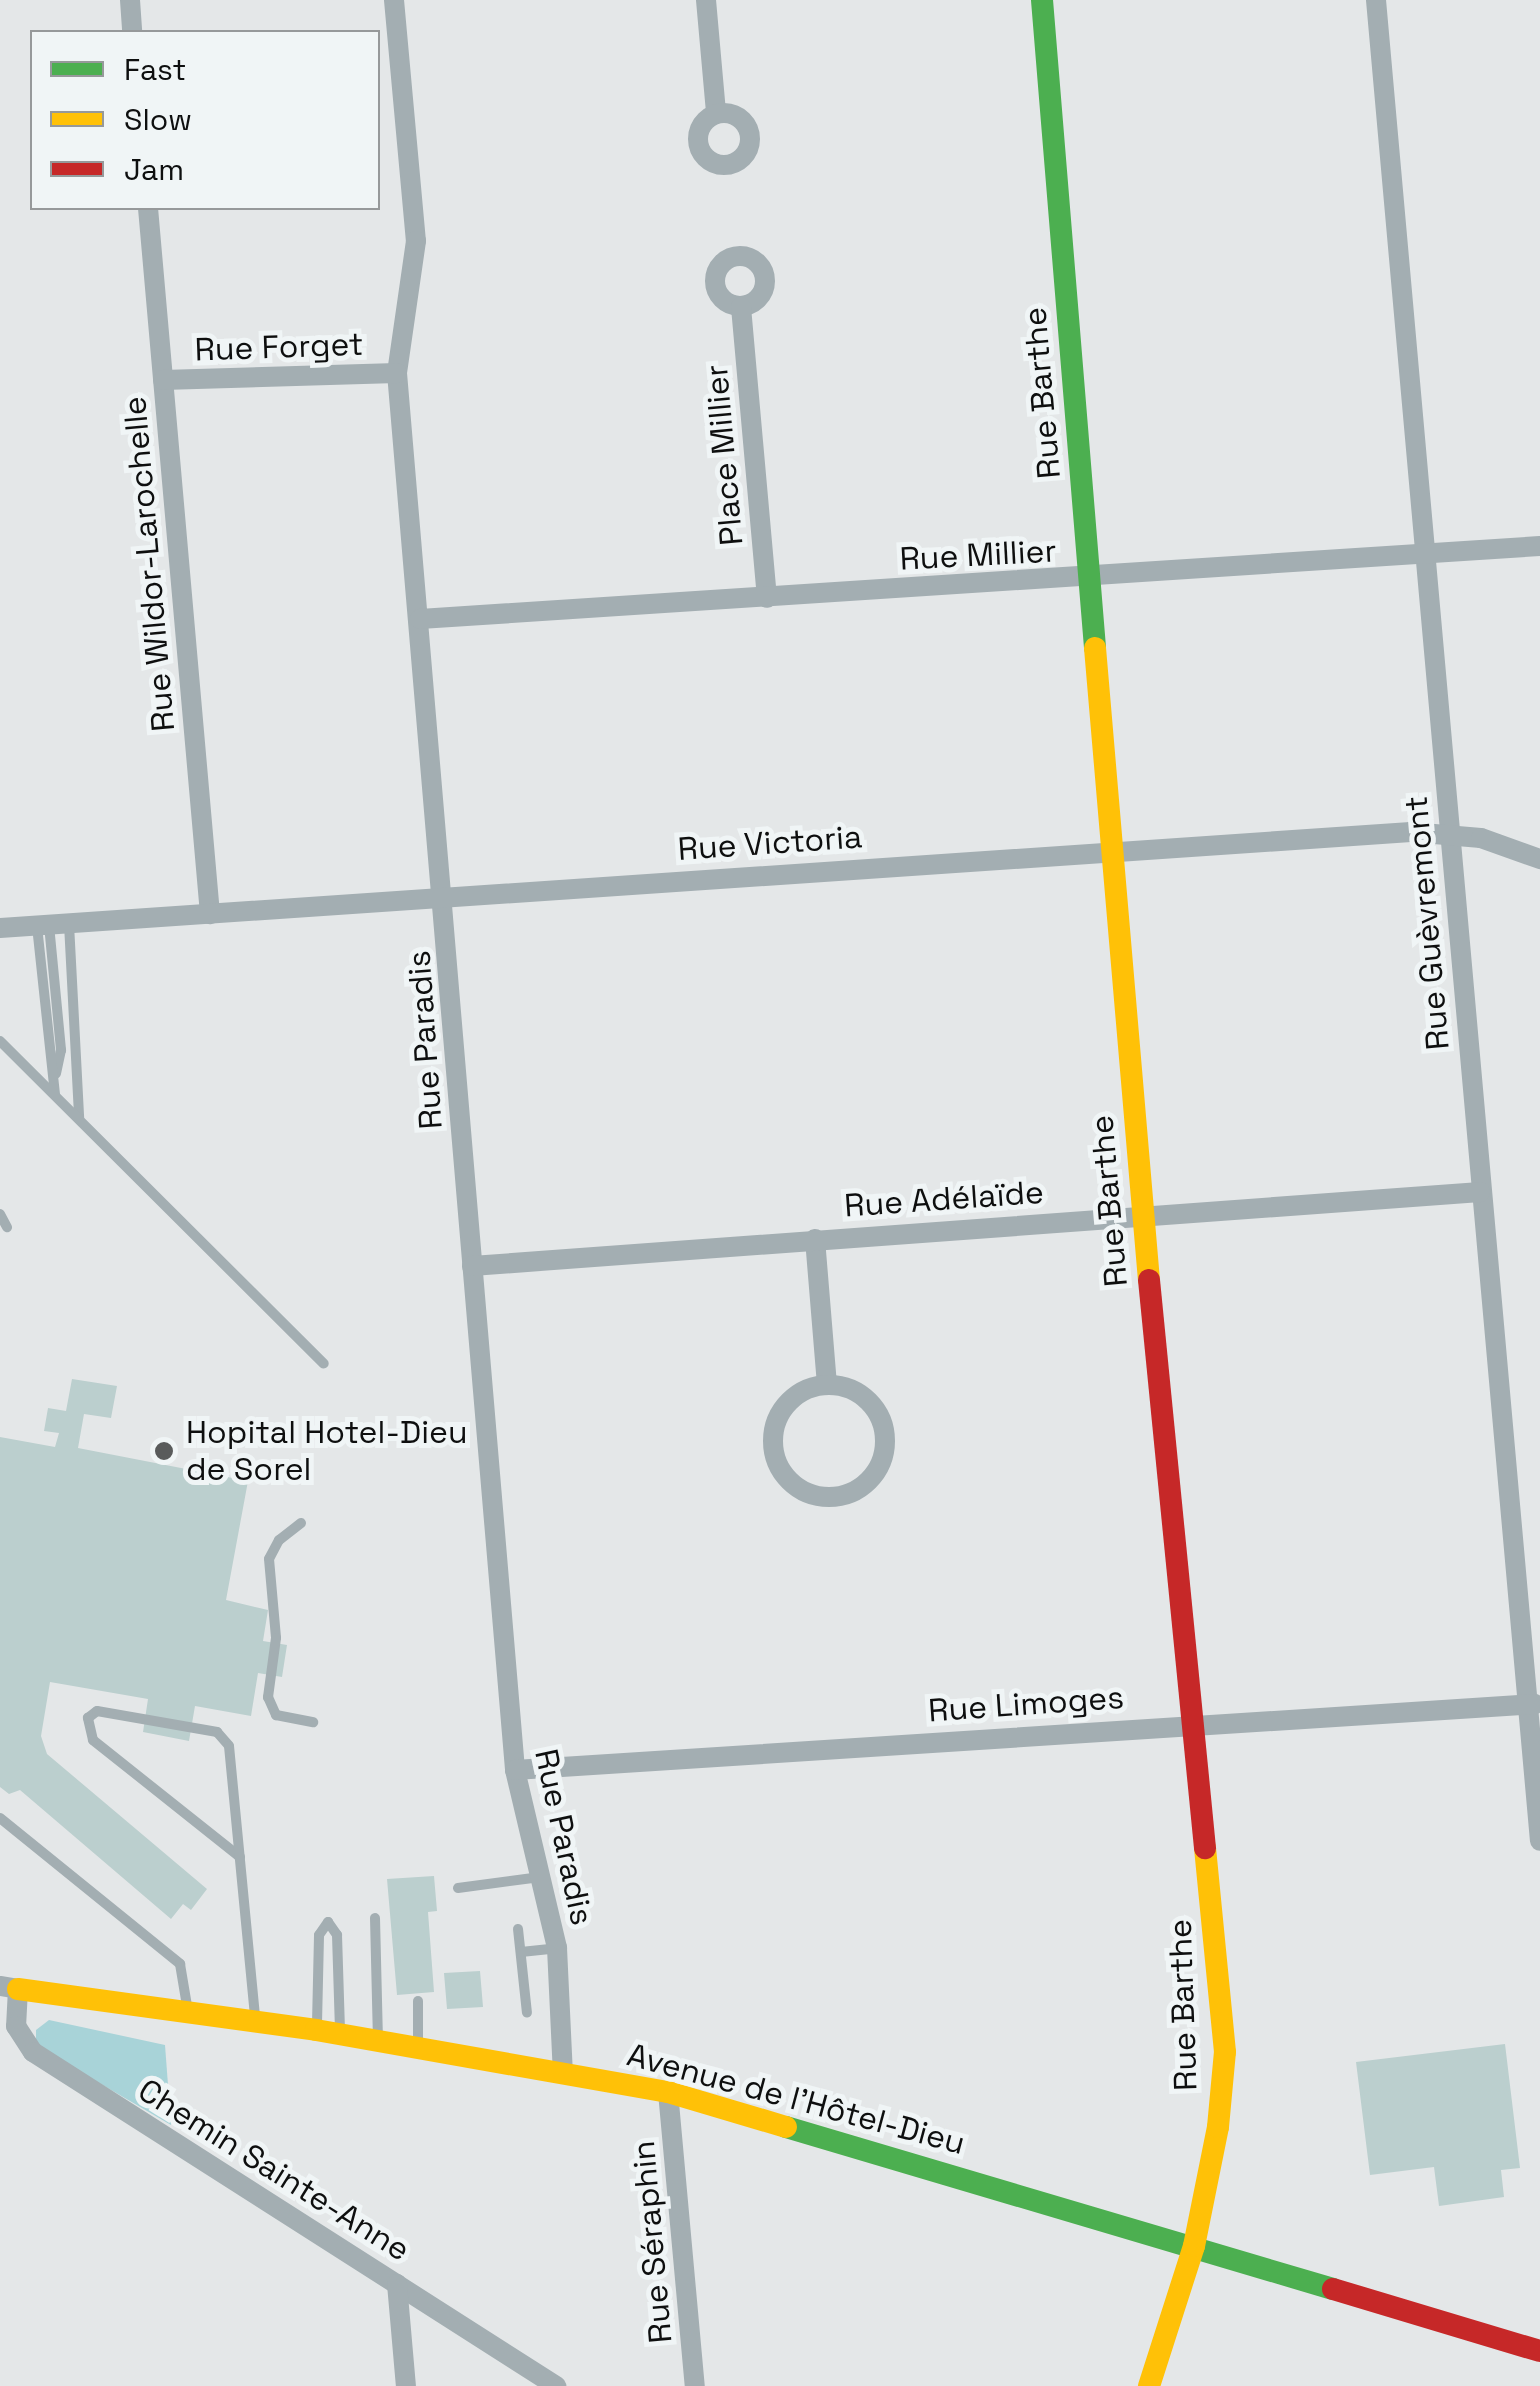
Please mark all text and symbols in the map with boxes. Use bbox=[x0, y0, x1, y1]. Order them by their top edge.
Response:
legend bbox=[30, 30, 380, 210]
text: Fast bbox=[124, 50, 186, 89]
text: Slow bbox=[124, 100, 192, 139]
text: Jam bbox=[124, 150, 184, 189]
street label: Rue Barthe bbox=[1015, 306, 1069, 480]
street label: Rue Forget bbox=[194, 325, 364, 369]
street label: Place Millier bbox=[697, 363, 751, 547]
street label: Rue Wildor-Larochelle bbox=[115, 395, 183, 733]
street label: Rue Millier bbox=[899, 532, 1057, 578]
street label: Rue Guèvremont bbox=[1397, 794, 1457, 1052]
street label: Rue Victoria bbox=[676, 817, 864, 869]
street label: Rue Paradis bbox=[400, 949, 450, 1131]
street label: Rue Barthe bbox=[1082, 1114, 1136, 1288]
street label: Rue Adélaïde bbox=[843, 1173, 1045, 1225]
place label: Hopital Hotel-Dieu de Sorel bbox=[186, 1414, 468, 1489]
marker: Hopital Hotel-Dieu de Sorel bbox=[151, 1438, 177, 1464]
street label: Rue Limoges bbox=[927, 1678, 1125, 1730]
street label: Rue Paradis bbox=[527, 1745, 601, 1929]
street label: Rue Barthe bbox=[1161, 1918, 1205, 2092]
street label: Avenue de l'Hôtel-Dieu bbox=[623, 2035, 969, 2163]
street label: Chemin Sainte-Anne bbox=[131, 2071, 417, 2269]
street label: Rue Séraphin bbox=[624, 2139, 680, 2345]

